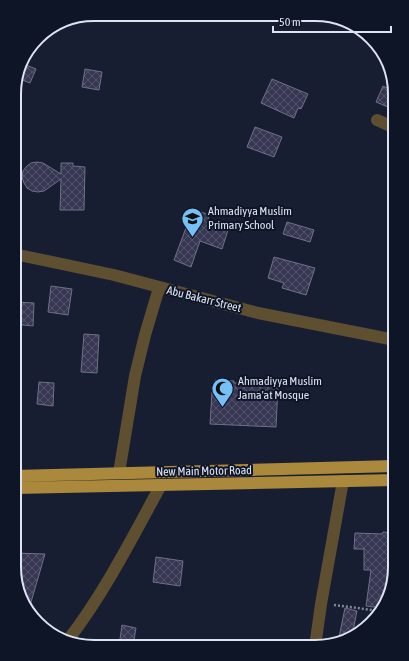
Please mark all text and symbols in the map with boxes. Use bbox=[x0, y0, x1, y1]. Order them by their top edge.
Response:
scale bar bbox=[273, 8, 391, 34]
text: 50 m bbox=[279, 15, 301, 29]
place label: Ahmadiyya Muslim Primary School bbox=[208, 204, 292, 232]
school or university icon: Ahmadiyya Muslim Primary School bbox=[179, 205, 205, 238]
street label: Abu Bakarr Street bbox=[165, 283, 243, 315]
place label: Ahmadiyya Muslim Jama'at Mosque bbox=[238, 374, 322, 402]
mosque icon: Ahmadiyya Muslim Jama'at Mosque bbox=[209, 375, 235, 408]
street label: New Main Motor Road bbox=[156, 463, 252, 479]

